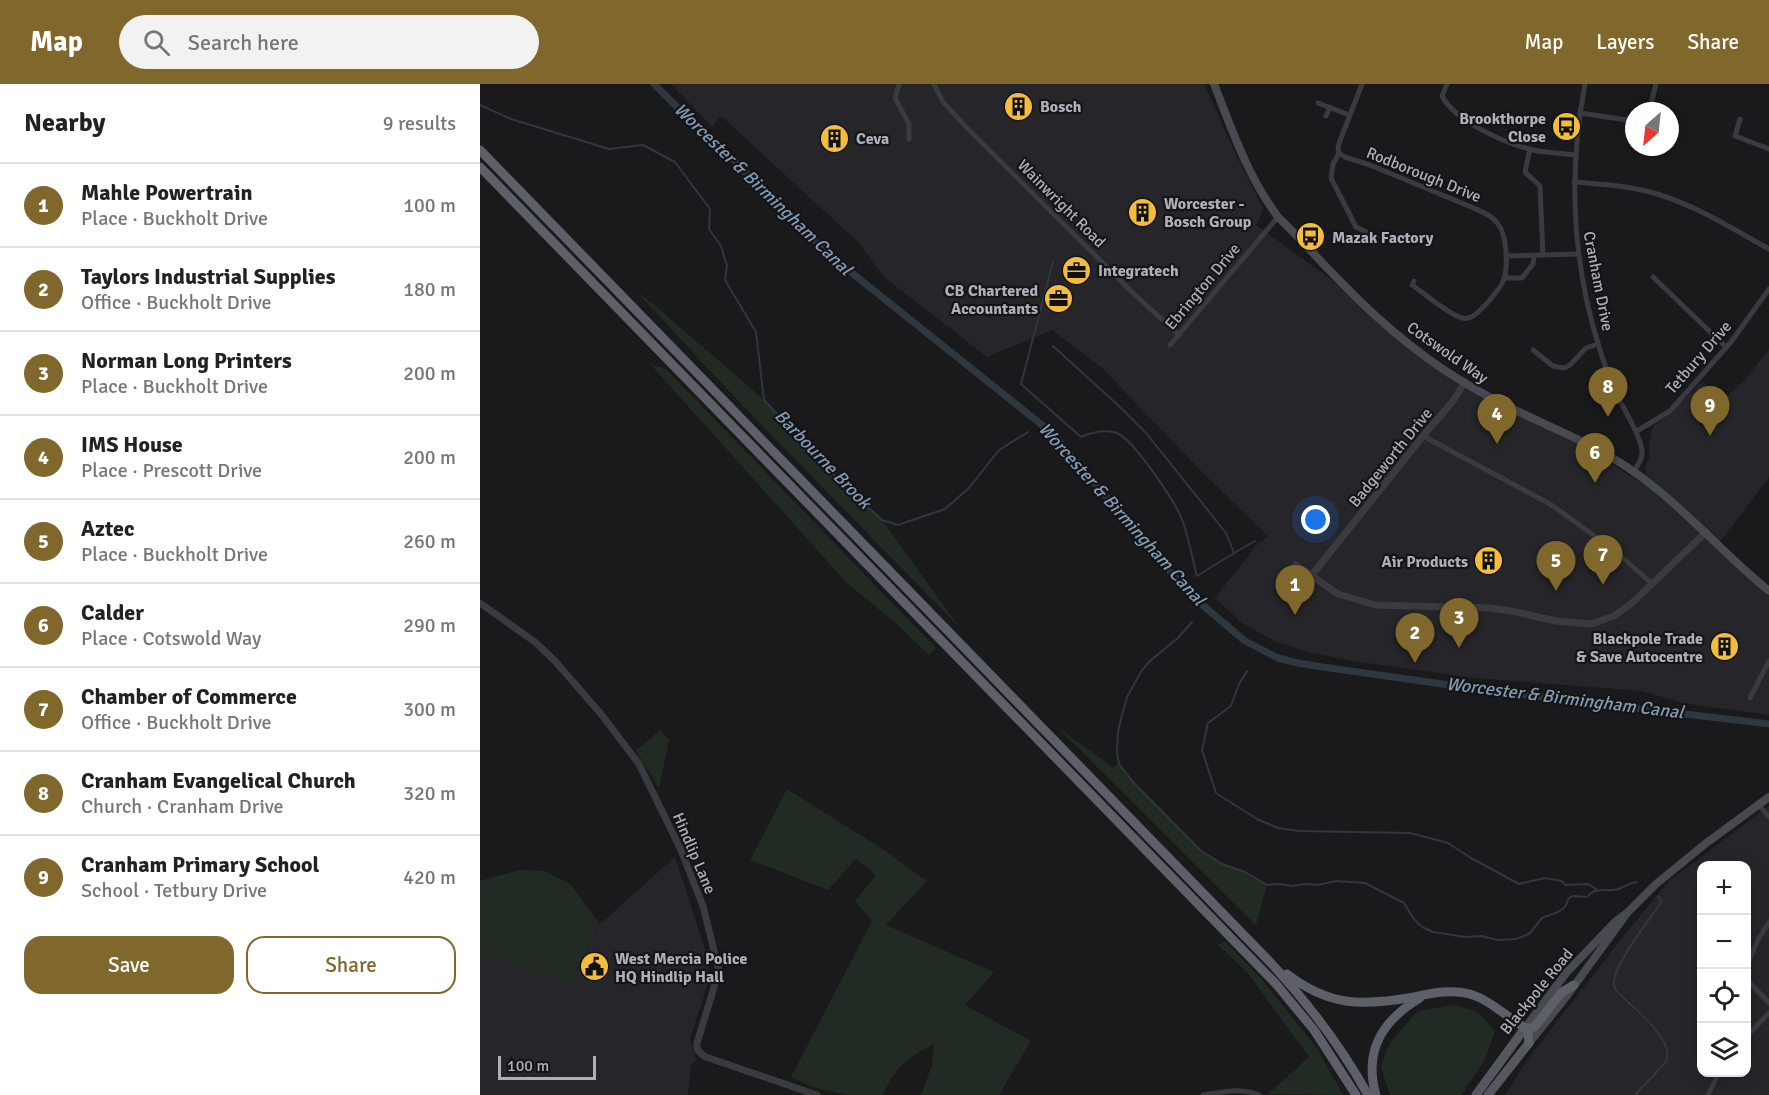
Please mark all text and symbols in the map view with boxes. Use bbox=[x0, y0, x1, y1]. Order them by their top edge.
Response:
search box bbox=[119, 15, 539, 69]
text: Map bbox=[30, 25, 83, 59]
icon: search bbox=[140, 26, 173, 59]
text: Search here bbox=[188, 29, 299, 56]
text: Map bbox=[1525, 29, 1563, 55]
text: Layers bbox=[1596, 29, 1654, 55]
text: Share bbox=[1687, 29, 1739, 55]
building icon: Bosch bbox=[1003, 90, 1035, 122]
place label: Bosch bbox=[1040, 97, 1082, 117]
water label: Worcester & Birmingham Canal bbox=[670, 98, 858, 281]
north arrow bbox=[1625, 102, 1679, 156]
text: Nearby bbox=[24, 107, 105, 139]
place label: Brookthorpe Close bbox=[1459, 109, 1546, 147]
text: 9 results bbox=[383, 111, 456, 136]
bus stop icon: Brookthorpe Close bbox=[1551, 111, 1583, 143]
building icon: Ceva bbox=[819, 122, 851, 154]
place label: Ceva bbox=[856, 129, 889, 149]
street label: Rodborough Drive bbox=[1363, 143, 1484, 207]
street label: Wainwright Road bbox=[1013, 155, 1110, 252]
text: Mahle Powertrain bbox=[81, 179, 253, 206]
text: 1 bbox=[38, 193, 49, 218]
text: 100 m bbox=[403, 193, 456, 218]
place label: Worcester - Bosch Group bbox=[1164, 194, 1252, 232]
building icon: Worcester - Bosch Group bbox=[1127, 196, 1159, 228]
text: Place · Buckholt Drive bbox=[81, 206, 268, 231]
bus stop icon: Mazak Factory bbox=[1295, 221, 1327, 253]
place label: Mazak Factory bbox=[1332, 228, 1434, 248]
street label: Cranham Drive bbox=[1579, 230, 1617, 333]
street label: Ebrington Drive bbox=[1161, 239, 1245, 334]
office icon: Integratech bbox=[1061, 254, 1093, 286]
place label: Integratech bbox=[1098, 261, 1179, 281]
text: Taylors Industrial Supplies bbox=[81, 263, 336, 290]
text: 2 bbox=[38, 277, 49, 302]
text: 180 m bbox=[403, 277, 456, 302]
place label: CB Chartered Accountants bbox=[945, 281, 1038, 319]
office icon: CB Chartered Accountants bbox=[1043, 283, 1075, 315]
text: Office · Buckholt Drive bbox=[81, 290, 272, 315]
street label: Cotswold Way bbox=[1403, 317, 1492, 389]
street label: Tetbury Drive bbox=[1662, 317, 1736, 398]
text: Norman Long Printers bbox=[81, 347, 292, 374]
text: 3 bbox=[38, 361, 49, 386]
text: 200 m bbox=[403, 361, 456, 386]
pin: 8 bbox=[1588, 368, 1628, 417]
text: Place · Buckholt Drive bbox=[81, 374, 268, 399]
pin: 9 bbox=[1690, 386, 1730, 436]
pin: 4 bbox=[1478, 394, 1516, 444]
street label: Badgeworth Drive bbox=[1345, 404, 1437, 511]
water label: Barbourne Brook bbox=[770, 405, 877, 515]
water label: Worcester & Birmingham Canal bbox=[1034, 418, 1211, 611]
text: IMS House bbox=[81, 431, 183, 458]
pin: 6 bbox=[1576, 434, 1614, 483]
text: 4 bbox=[38, 445, 49, 470]
text: 200 m bbox=[403, 445, 456, 470]
text: Place · Prescott Drive bbox=[81, 458, 262, 483]
your location bbox=[1301, 505, 1330, 534]
text: Aztec bbox=[81, 515, 134, 542]
text: 5 bbox=[38, 529, 49, 554]
text: 260 m bbox=[403, 529, 456, 554]
pin: 7 bbox=[1584, 536, 1622, 585]
text: Place · Buckholt Drive bbox=[81, 542, 268, 567]
pin: 5 bbox=[1536, 542, 1576, 591]
building icon: Air Products bbox=[1473, 545, 1505, 577]
place label: Air Products bbox=[1381, 552, 1468, 572]
pin: 1 bbox=[1276, 566, 1314, 615]
pin: 3 bbox=[1440, 598, 1478, 648]
text: Calder bbox=[81, 599, 144, 626]
text: 6 bbox=[38, 613, 49, 638]
text: 290 m bbox=[403, 613, 456, 638]
pin: 2 bbox=[1396, 614, 1434, 663]
text: Place · Cotswold Way bbox=[81, 626, 261, 651]
place label: Blackpole Trade & Save Autocentre bbox=[1576, 629, 1703, 667]
building icon: Blackpole Trade & Save Autocentre bbox=[1708, 631, 1740, 663]
water label: Worcester & Birmingham Canal bbox=[1445, 673, 1686, 724]
text: Chamber of Commerce bbox=[81, 683, 297, 710]
text: 7 bbox=[38, 697, 49, 722]
text: 300 m bbox=[403, 697, 456, 722]
text: Office · Buckholt Drive bbox=[81, 710, 272, 735]
text: Cranham Evangelical Church bbox=[81, 767, 356, 794]
text: 8 bbox=[38, 781, 49, 806]
text: 320 m bbox=[403, 781, 456, 806]
text: Church · Cranham Drive bbox=[81, 794, 284, 819]
street label: Hindlip Lane bbox=[668, 810, 720, 897]
text: Cranham Primary School bbox=[81, 851, 319, 878]
map controls bbox=[1697, 861, 1751, 1077]
button: + bbox=[1697, 861, 1751, 915]
text: 9 bbox=[38, 865, 49, 890]
text: 420 m bbox=[403, 865, 456, 890]
text: School · Tetbury Drive bbox=[81, 878, 267, 903]
button: − bbox=[1697, 915, 1751, 969]
button: Save bbox=[24, 936, 234, 994]
button: Share bbox=[246, 936, 456, 994]
street label: Blackpole Road bbox=[1496, 944, 1578, 1039]
place label: West Mercia Police HQ Hindlip Hall bbox=[615, 949, 748, 987]
public building icon: West Mercia Police HQ Hindlip Hall bbox=[578, 951, 610, 983]
button: locate bbox=[1697, 969, 1751, 1023]
button: layers bbox=[1697, 1023, 1751, 1077]
scale bar bbox=[498, 1053, 596, 1080]
text: 100 m bbox=[507, 1056, 549, 1076]

